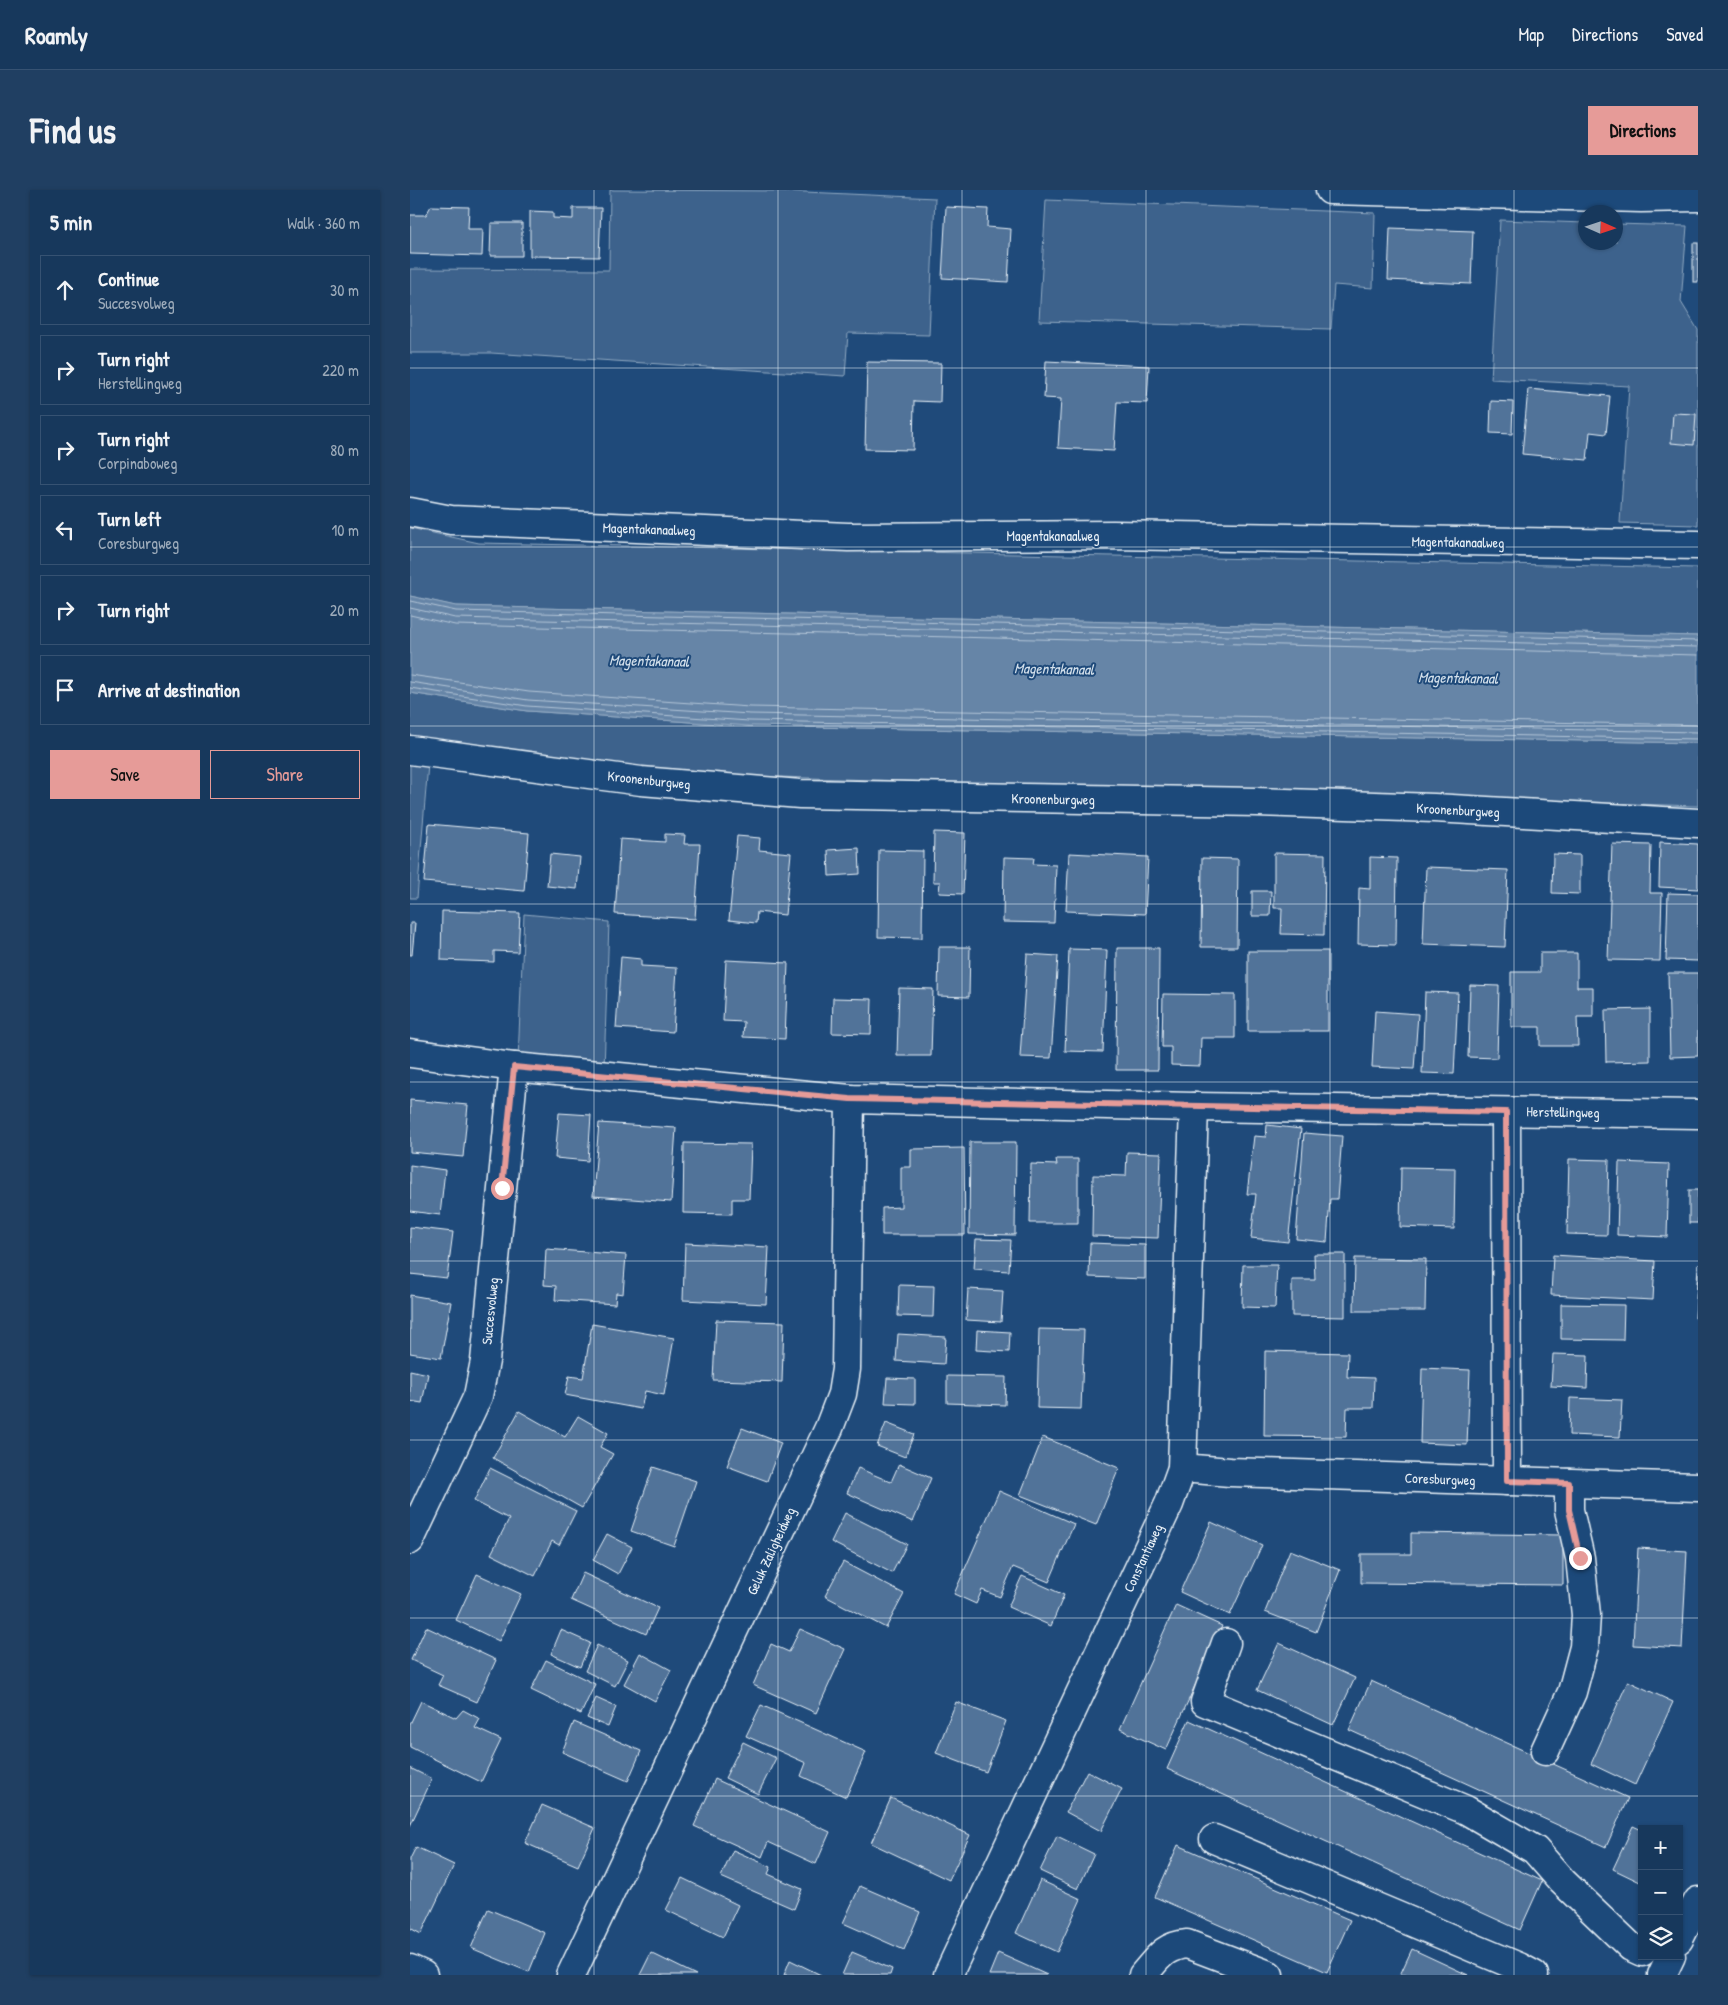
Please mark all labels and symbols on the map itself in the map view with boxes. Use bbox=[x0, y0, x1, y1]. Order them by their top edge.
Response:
north arrow bbox=[1578, 205, 1623, 250]
street label: Magentakanaalweg bbox=[602, 517, 696, 541]
street label: Magentakanaalweg bbox=[1007, 526, 1099, 546]
street label: Magentakanaalweg bbox=[1411, 531, 1505, 553]
water label: Magentakanaal bbox=[609, 649, 690, 672]
water label: Magentakanaal bbox=[1014, 657, 1095, 680]
water label: Magentakanaal bbox=[1418, 666, 1499, 689]
street label: Kroonenburgweg bbox=[606, 766, 692, 794]
street label: Kroonenburgweg bbox=[1011, 788, 1095, 810]
street label: Kroonenburgweg bbox=[1416, 798, 1500, 822]
street label: Herstellingweg bbox=[1526, 1101, 1600, 1123]
route start bbox=[491, 1177, 514, 1200]
street label: Succesvolweg bbox=[477, 1277, 503, 1345]
street label: Coresburgweg bbox=[1404, 1468, 1476, 1490]
street label: Geluk Zaligheidweg bbox=[742, 1504, 800, 1598]
street label: Constantiaweg bbox=[1118, 1521, 1168, 1595]
route end bbox=[1569, 1547, 1592, 1570]

